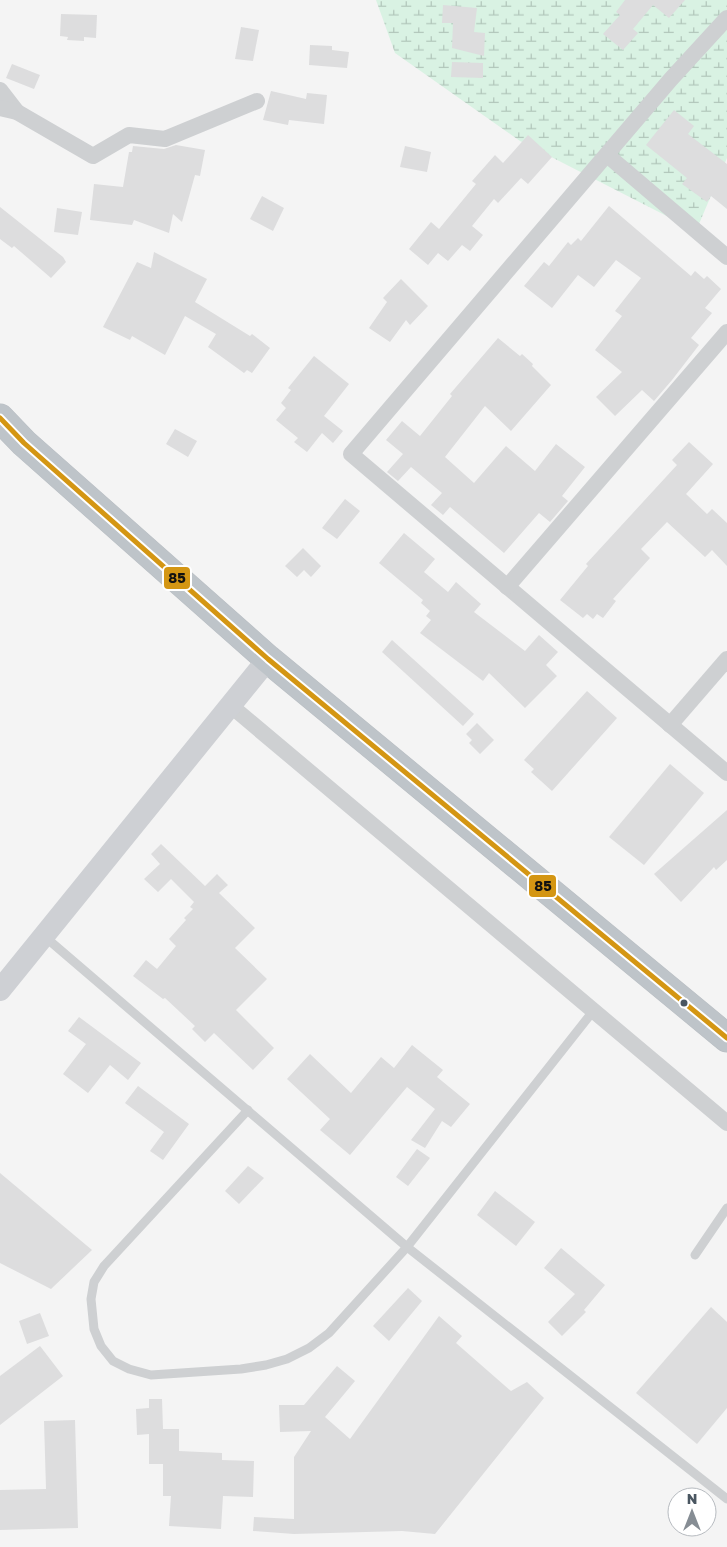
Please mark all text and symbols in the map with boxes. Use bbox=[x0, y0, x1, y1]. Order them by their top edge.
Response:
line badge: 85 bbox=[163, 566, 191, 590]
text: 85 bbox=[168, 569, 186, 586]
line badge: 85 bbox=[528, 874, 557, 898]
text: 85 bbox=[534, 877, 552, 894]
unlabelled marker bbox=[679, 998, 689, 1008]
north arrow bbox=[667, 1487, 717, 1537]
text: N bbox=[687, 1490, 697, 1507]

